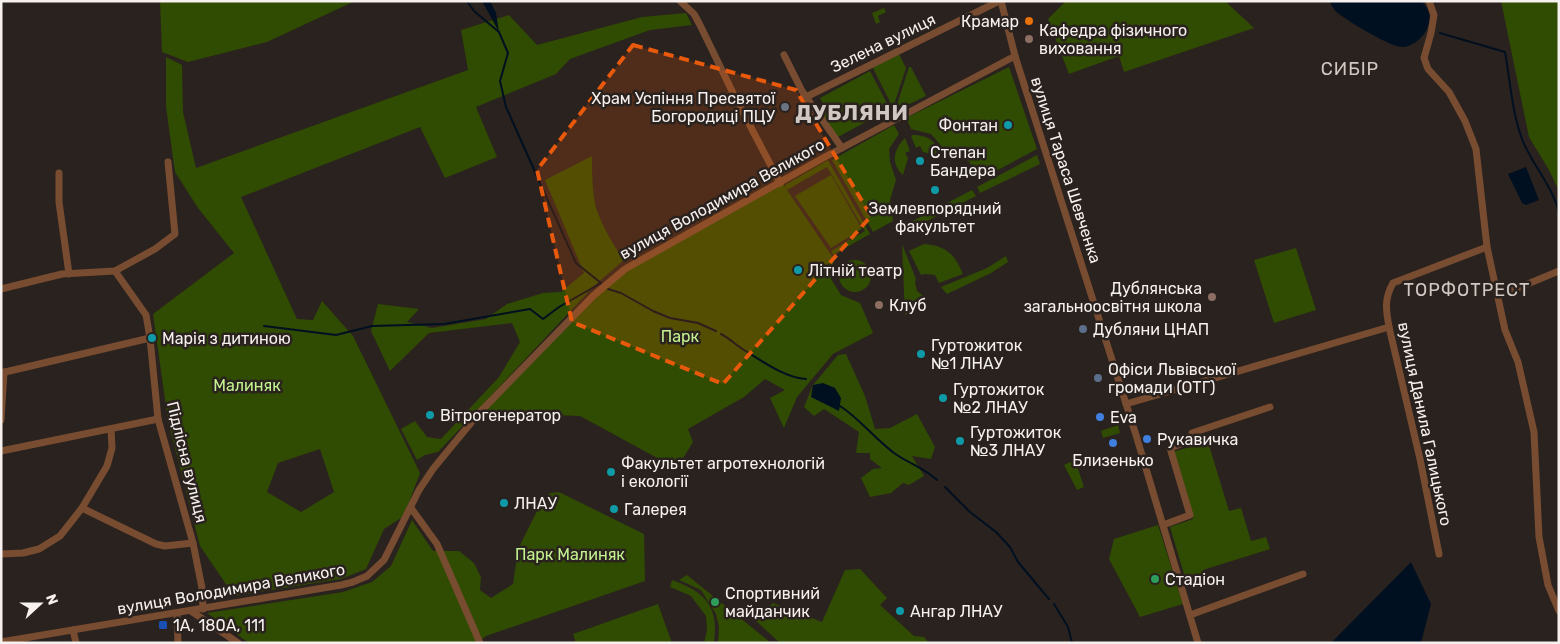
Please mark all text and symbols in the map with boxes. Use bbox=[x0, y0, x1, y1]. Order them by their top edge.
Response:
street label: Зелена вулиця bbox=[827, 9, 939, 77]
place label: Крамар bbox=[961, 12, 1019, 31]
marker: Крамар bbox=[1023, 15, 1035, 27]
place label: Кафедра фізичного виховання bbox=[1039, 21, 1187, 58]
marker: Кафедра фізичного виховання bbox=[1023, 33, 1035, 45]
district label: СИБІР bbox=[1321, 58, 1379, 80]
street label: вулиця Тараса Шевченка bbox=[1027, 74, 1105, 266]
place label: Храм Успіння Пресвятої Богородиці ПЦУ bbox=[591, 89, 776, 126]
district label: ДУБЛЯНИ bbox=[795, 100, 909, 125]
marker: Храм Успіння Пресвятої Богородиці ПЦУ bbox=[779, 101, 791, 113]
place label: Фонтан bbox=[939, 116, 998, 135]
marker: Фонтан bbox=[1002, 119, 1014, 131]
street label: вулиця Володимира Великого bbox=[616, 135, 828, 263]
place label: Степан Бандера bbox=[930, 143, 996, 180]
marker: Степан Бандера bbox=[914, 155, 926, 167]
marker: Землевпорядний факультет bbox=[929, 184, 941, 196]
place label: Землевпорядний факультет bbox=[869, 199, 1001, 236]
place label: Літній театр bbox=[808, 261, 902, 280]
marker: Літній театр bbox=[792, 264, 804, 276]
place label: Дублянська загальноосвітня школа bbox=[1024, 279, 1202, 316]
district label: ТОРФОТРЕСТ bbox=[1404, 279, 1530, 301]
marker: Дублянська загальноосвітня школа bbox=[1206, 291, 1218, 303]
place label: Клуб bbox=[889, 296, 927, 315]
marker: Клуб bbox=[873, 299, 885, 311]
place label: Дубляни ЦНАП bbox=[1093, 320, 1209, 339]
street label: вулиця Данила Галицького bbox=[1394, 320, 1456, 528]
marker: Дубляни ЦНАП bbox=[1077, 323, 1089, 335]
park label: Парк bbox=[661, 327, 700, 346]
place label: Марія з дитиною bbox=[162, 329, 291, 348]
marker: Марія з дитиною bbox=[146, 332, 158, 344]
place label: Гуртожиток №1 ЛНАУ bbox=[931, 336, 1023, 373]
marker: Гуртожиток №1 ЛНАУ bbox=[915, 348, 927, 360]
place label: Офіси Львівської громади (ОТГ) bbox=[1108, 360, 1237, 397]
marker: Офіси Львівської громади (ОТГ) bbox=[1092, 372, 1104, 384]
park label: Малиняк bbox=[213, 376, 281, 395]
place label: Гуртожиток №2 ЛНАУ bbox=[953, 380, 1045, 417]
marker: Гуртожиток №2 ЛНАУ bbox=[937, 392, 949, 404]
street label: Підлісна вулиця bbox=[163, 399, 211, 525]
place label: Вітрогенератор bbox=[440, 406, 561, 425]
place label: Eva bbox=[1110, 408, 1137, 427]
marker: Вітрогенератор bbox=[424, 409, 436, 421]
marker: Eva bbox=[1094, 411, 1106, 423]
place label: Гуртожиток №3 ЛНАУ bbox=[970, 423, 1062, 460]
place label: Рукавичка bbox=[1157, 430, 1238, 449]
marker: Рукавичка bbox=[1141, 433, 1153, 445]
marker: Гуртожиток №3 ЛНАУ bbox=[954, 435, 966, 447]
marker: Близенько bbox=[1107, 437, 1119, 449]
place label: Близенько bbox=[1072, 451, 1154, 470]
place label: Факультет агротехнологій і екології bbox=[621, 454, 825, 491]
marker: Факультет агротехнологій і екології bbox=[605, 466, 617, 478]
place label: ЛНАУ bbox=[514, 494, 557, 513]
marker: ЛНАУ bbox=[498, 497, 510, 509]
place label: Галерея bbox=[624, 500, 687, 519]
marker: Галерея bbox=[608, 503, 620, 515]
park label: Парк Малиняк bbox=[515, 545, 625, 564]
street label: вулиця Володимира Великого bbox=[116, 560, 346, 618]
place label: Стадіон bbox=[1165, 570, 1225, 589]
marker: Стадіон bbox=[1149, 573, 1161, 585]
north arrow bbox=[15, 579, 65, 629]
place label: Спортивний майданчик bbox=[725, 584, 820, 621]
text: N bbox=[42, 592, 61, 607]
marker: Спортивний майданчик bbox=[709, 596, 721, 608]
place label: Ангар ЛНАУ bbox=[910, 602, 1003, 621]
marker: Ангар ЛНАУ bbox=[894, 605, 906, 617]
place label: 1А, 180А, 111 bbox=[173, 616, 265, 635]
marker: 1А, 180А, 111 bbox=[157, 619, 169, 631]

